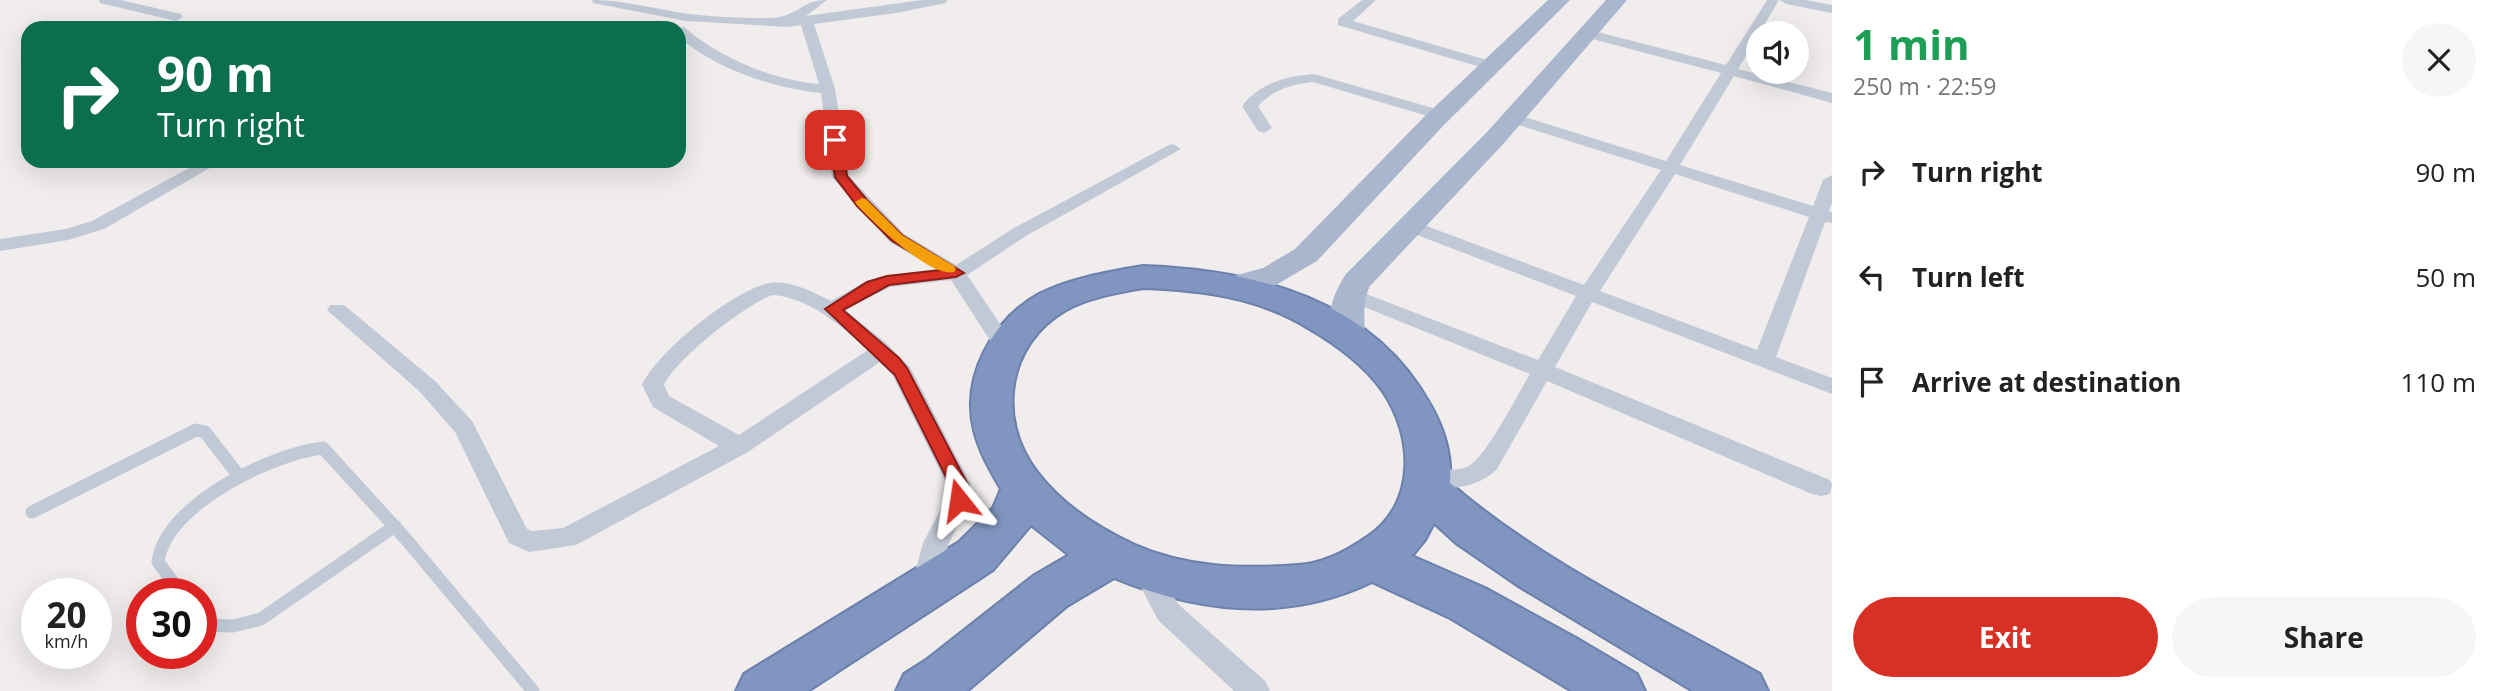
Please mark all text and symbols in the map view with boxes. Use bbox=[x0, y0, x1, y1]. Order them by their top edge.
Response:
text: 1 min bbox=[1853, 15, 1970, 72]
map controls bbox=[1746, 21, 1809, 84]
button: sound bbox=[1746, 21, 1809, 84]
button: close bbox=[2402, 23, 2476, 97]
text: 90 m bbox=[157, 40, 274, 106]
icon: right bbox=[42, 49, 133, 140]
text: 250 m · 22:59 bbox=[1853, 70, 1996, 102]
text: Turn right bbox=[157, 103, 305, 146]
pin bbox=[805, 110, 865, 170]
icon: arrive bbox=[816, 121, 854, 159]
icon: right bbox=[1853, 153, 1891, 191]
text: Turn right bbox=[1912, 154, 2043, 190]
text: 90 m bbox=[2415, 154, 2476, 190]
icon: left bbox=[1853, 258, 1891, 296]
text: Turn left bbox=[1912, 259, 2024, 295]
text: 50 m bbox=[2415, 259, 2476, 295]
icon: arrive bbox=[1853, 363, 1891, 401]
text: Arrive at destination bbox=[1912, 364, 2181, 400]
text: 110 m bbox=[2401, 364, 2476, 400]
position arrow bbox=[922, 463, 996, 537]
speed limit sign: 30 bbox=[126, 578, 217, 669]
text: 20 bbox=[46, 591, 87, 638]
button: Exit bbox=[1853, 597, 2158, 677]
button: Share bbox=[2172, 597, 2476, 677]
text: km/h bbox=[45, 629, 88, 653]

